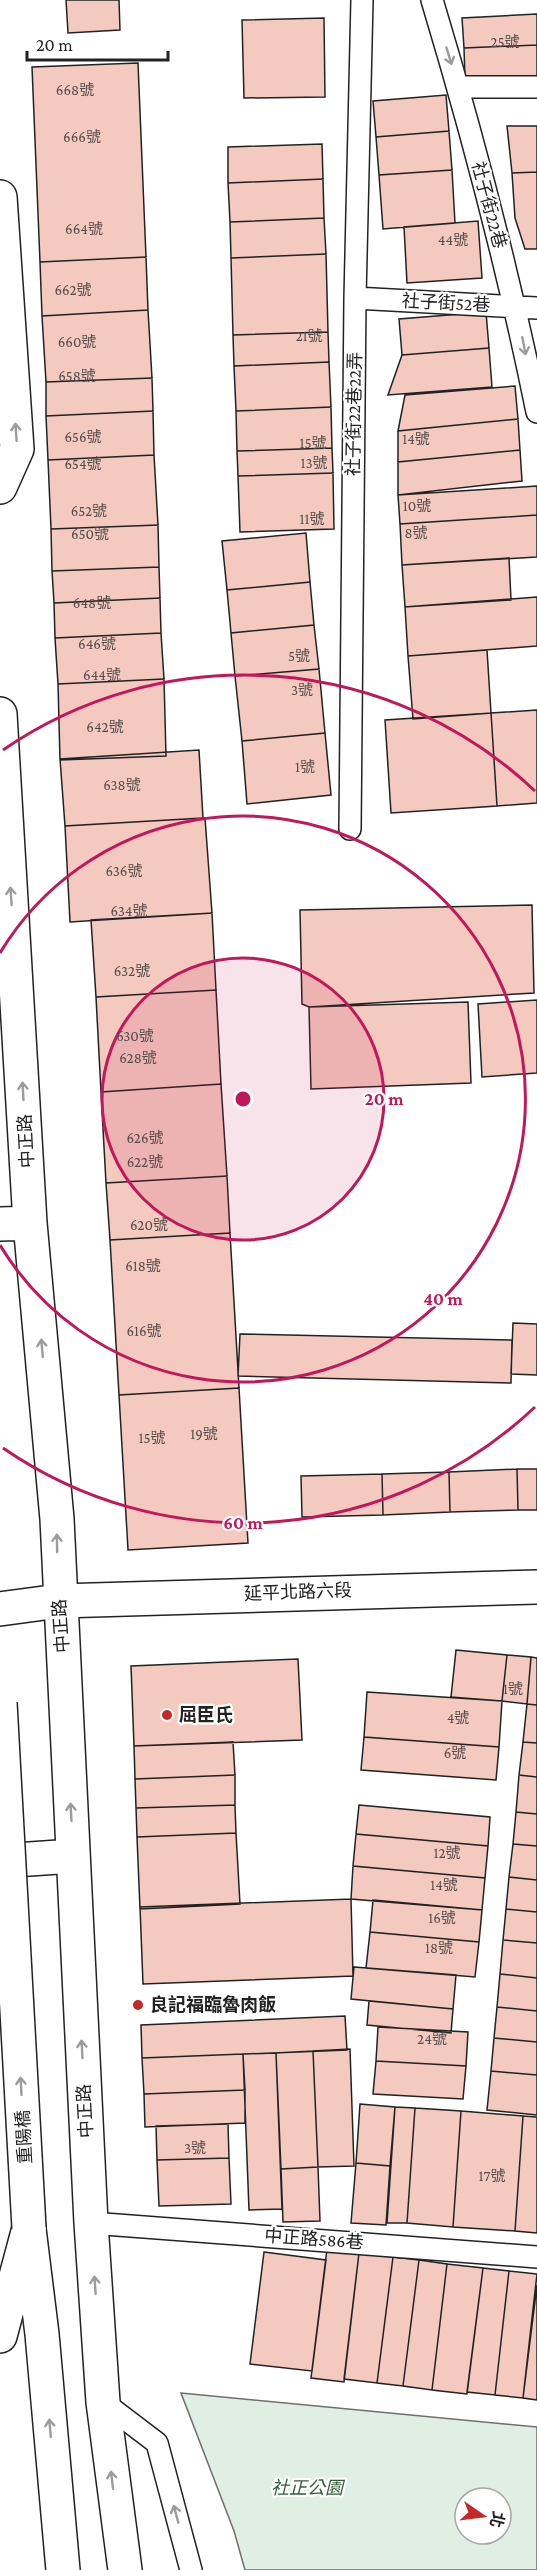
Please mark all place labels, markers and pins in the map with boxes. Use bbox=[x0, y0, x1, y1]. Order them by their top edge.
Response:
centre of rings bbox=[233, 1089, 253, 1109]
place label: 屈臣氏 bbox=[179, 1705, 233, 1725]
marker: 屈臣氏 bbox=[160, 1708, 174, 1722]
place label: 良記福臨魯肉飯 bbox=[150, 1994, 276, 2015]
marker: 良記福臨魯肉飯 bbox=[131, 1998, 145, 2012]

